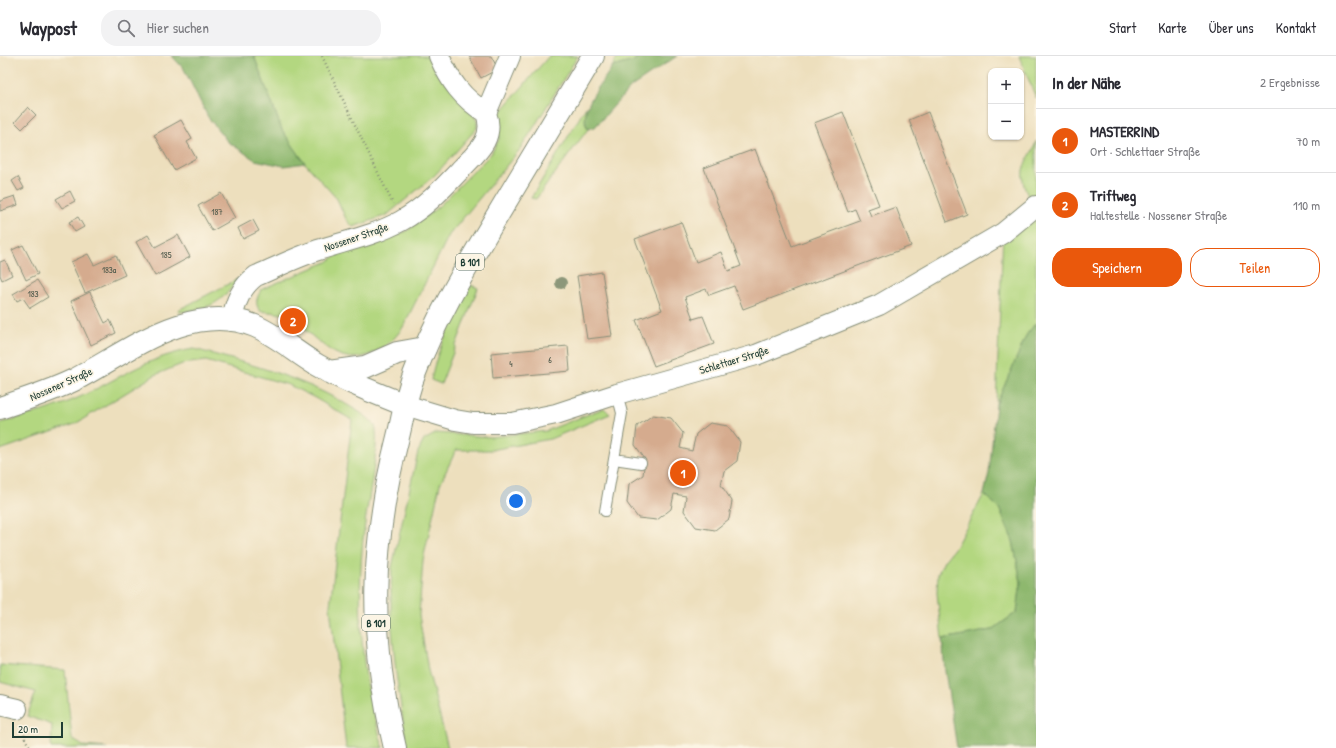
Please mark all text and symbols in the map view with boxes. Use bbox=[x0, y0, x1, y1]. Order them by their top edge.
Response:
search box bbox=[101, 10, 381, 46]
text: Waypost bbox=[20, 15, 77, 41]
icon: search bbox=[115, 17, 137, 39]
text: Hier suchen bbox=[147, 17, 209, 38]
text: Start bbox=[1109, 18, 1136, 37]
text: Karte bbox=[1158, 18, 1187, 37]
text: Über uns bbox=[1209, 18, 1254, 37]
text: Kontakt bbox=[1276, 18, 1316, 37]
map controls bbox=[988, 68, 1024, 140]
button: + bbox=[988, 68, 1024, 104]
text: In der Nähe bbox=[1052, 71, 1121, 94]
text: 2 Ergebnisse bbox=[1260, 73, 1320, 91]
button: − bbox=[988, 104, 1024, 140]
text: MASTERRIND bbox=[1090, 121, 1159, 142]
text: 1 bbox=[1063, 132, 1067, 150]
text: 70 m bbox=[1296, 132, 1320, 150]
text: Ort · Schlettaer Straße bbox=[1090, 142, 1200, 160]
text: Triftweg bbox=[1090, 185, 1136, 206]
text: 2 bbox=[1062, 196, 1068, 214]
text: 110 m bbox=[1293, 196, 1320, 214]
house number: 187 bbox=[211, 206, 223, 218]
text: Haltestelle · Nossener Straße bbox=[1090, 206, 1227, 224]
street label: Nossener Straße bbox=[322, 219, 390, 254]
button: Speichern bbox=[1052, 248, 1182, 287]
button: Teilen bbox=[1190, 248, 1320, 287]
house number: 185 bbox=[161, 249, 172, 261]
road number: B 101 bbox=[456, 254, 484, 270]
house number: 183a bbox=[102, 264, 117, 276]
house number: 183 bbox=[27, 288, 39, 300]
pin: 2 bbox=[280, 306, 306, 336]
street label: Schlettaer Straße bbox=[698, 343, 771, 377]
house number: 6 bbox=[548, 354, 552, 366]
house number: 4 bbox=[509, 358, 513, 370]
street label: Nossener Straße bbox=[28, 364, 95, 404]
pin: 1 bbox=[670, 458, 696, 488]
your location bbox=[506, 491, 526, 511]
road number: B 101 bbox=[362, 615, 390, 631]
scale bar bbox=[12, 720, 63, 739]
text: 20 m bbox=[18, 722, 38, 736]

